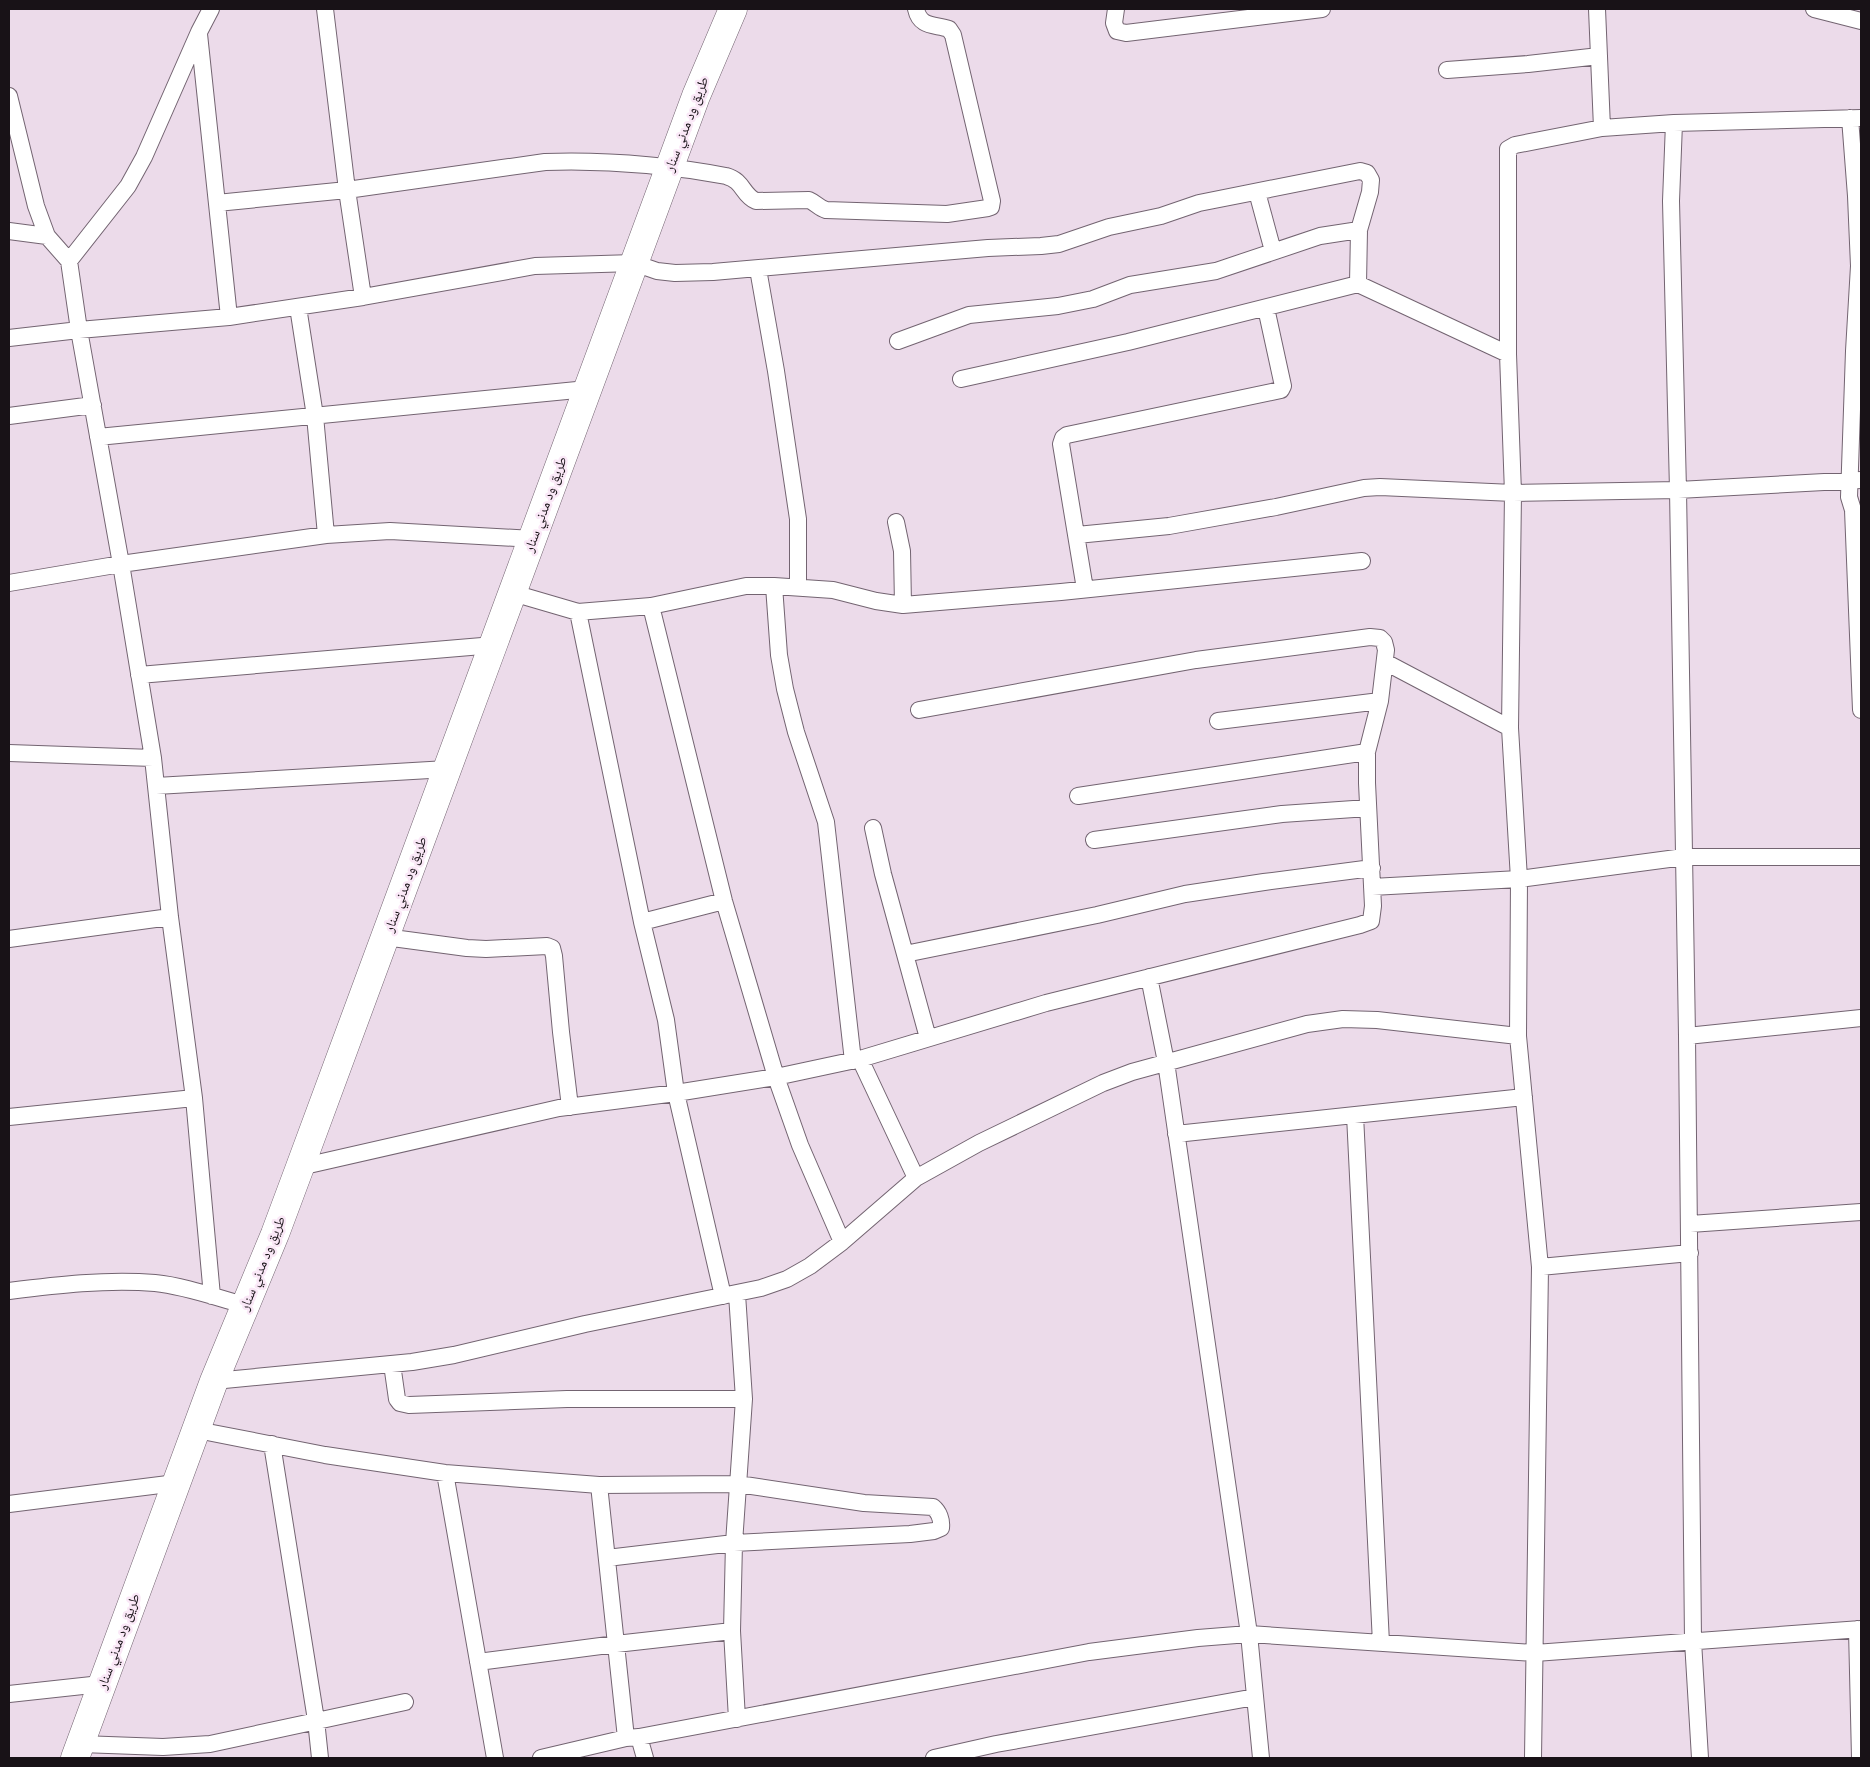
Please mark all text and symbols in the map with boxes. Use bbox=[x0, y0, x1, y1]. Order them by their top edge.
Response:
street label: طريق ود مدني سنار bbox=[660, 74, 715, 176]
street label: طريق ود مدني سنار bbox=[520, 454, 573, 556]
street label: طريق ود مدني سنار bbox=[380, 834, 433, 936]
street label: طريق ود مدني سنار bbox=[235, 1213, 292, 1315]
street label: طريق ود مدني سنار bbox=[93, 1591, 146, 1693]

